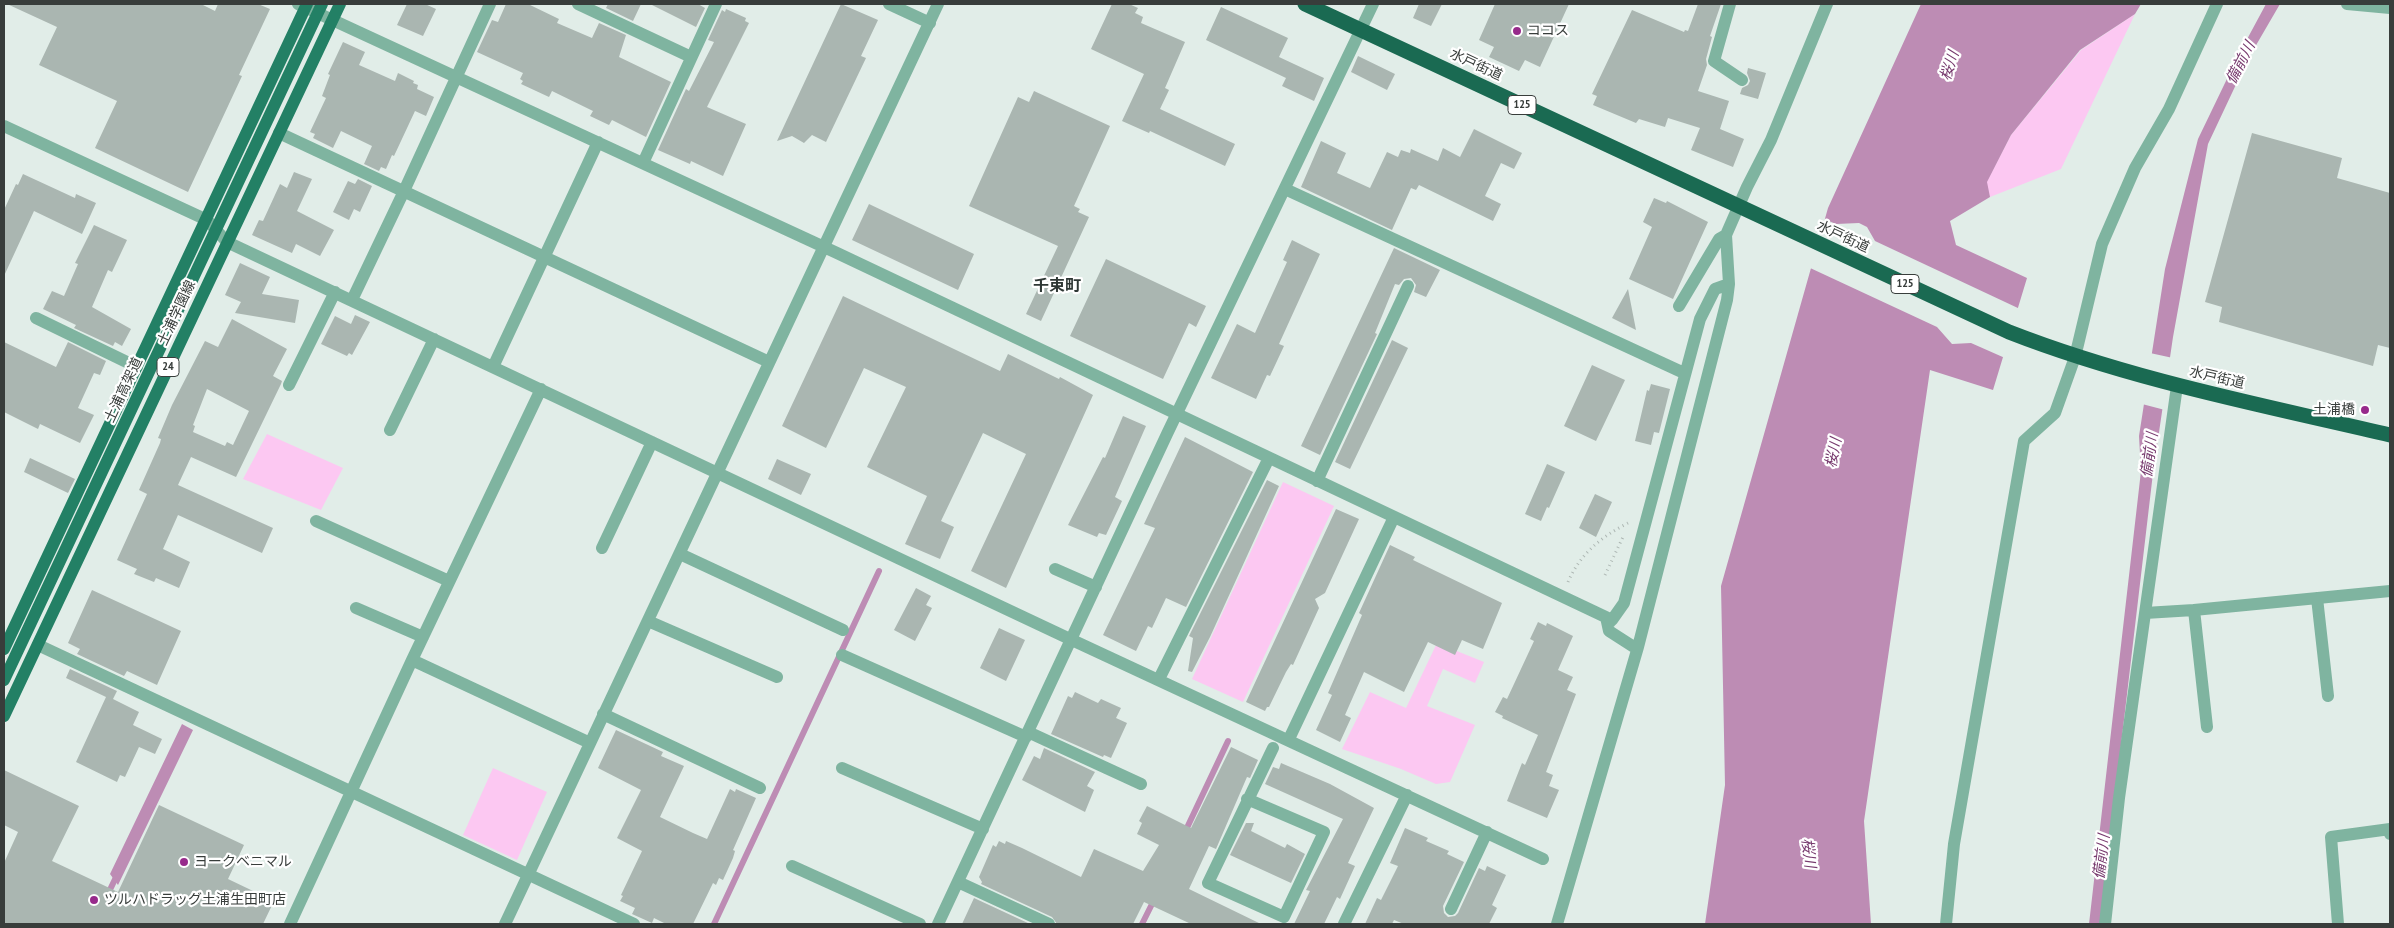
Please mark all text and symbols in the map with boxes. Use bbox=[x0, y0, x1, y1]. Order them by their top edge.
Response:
place label: ココス bbox=[1527, 23, 1569, 39]
marker: ココス bbox=[1511, 25, 1523, 37]
water label: 備前川 bbox=[2223, 39, 2259, 87]
street label: 水戸街道 bbox=[1447, 46, 1505, 84]
water label: 桜川 bbox=[1937, 49, 1963, 83]
road number: 125 bbox=[1508, 96, 1536, 114]
street label: 水戸街道 bbox=[1814, 218, 1872, 256]
road number: 125 bbox=[1891, 274, 1919, 294]
district label: 千束町 bbox=[1033, 276, 1081, 296]
street label: 土浦学園線 bbox=[155, 278, 199, 348]
street label: 土浦高架道 bbox=[102, 355, 146, 425]
road number: 24 bbox=[157, 358, 179, 377]
street label: 水戸街道 bbox=[2188, 364, 2246, 392]
place label: 土浦橋 bbox=[2313, 402, 2355, 418]
marker: 土浦橋 bbox=[2359, 404, 2371, 416]
water label: 備前川 bbox=[2138, 431, 2162, 479]
water label: 桜川 bbox=[1822, 437, 1846, 469]
water label: 備前川 bbox=[2090, 834, 2114, 880]
water label: 桜川 bbox=[1797, 837, 1819, 869]
place label: ヨークベニマル bbox=[194, 854, 292, 870]
marker: ヨークベニマル bbox=[178, 856, 190, 868]
place label: ツルハドラッグ土浦生田町店 bbox=[104, 892, 286, 908]
marker: ツルハドラッグ土浦生田町店 bbox=[88, 894, 100, 906]

